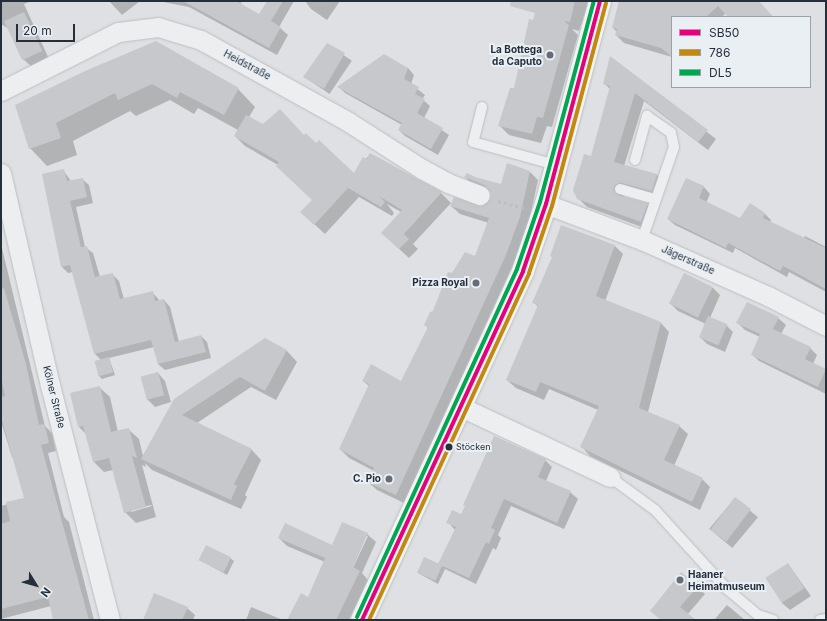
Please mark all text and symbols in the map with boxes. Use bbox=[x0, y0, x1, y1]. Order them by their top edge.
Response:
scale bar bbox=[18, 16, 77, 42]
legend bbox=[671, 16, 811, 88]
text: 20 m bbox=[23, 23, 52, 38]
text: SB50 bbox=[709, 25, 739, 40]
place label: La Bottega da Caputo bbox=[490, 43, 542, 66]
text: 786 bbox=[709, 45, 731, 60]
street label: Heidstraße bbox=[221, 48, 273, 82]
marker: La Bottega da Caputo bbox=[545, 50, 555, 60]
text: DL5 bbox=[709, 65, 732, 80]
street label: Jägerstraße bbox=[660, 243, 716, 277]
place label: Pizza Royal bbox=[412, 277, 468, 289]
marker: Pizza Royal bbox=[471, 278, 481, 288]
street label: Kölner Straße bbox=[40, 364, 68, 430]
marker: Stöcken bbox=[444, 442, 454, 452]
place label: Stöcken bbox=[456, 442, 490, 452]
place label: C. Pio bbox=[353, 473, 381, 485]
marker: C. Pio bbox=[384, 474, 394, 484]
north arrow bbox=[16, 565, 56, 605]
place label: Haaner Heimatmuseum bbox=[688, 568, 765, 592]
marker: Haaner Heimatmuseum bbox=[675, 575, 685, 585]
text: N bbox=[37, 585, 54, 600]

